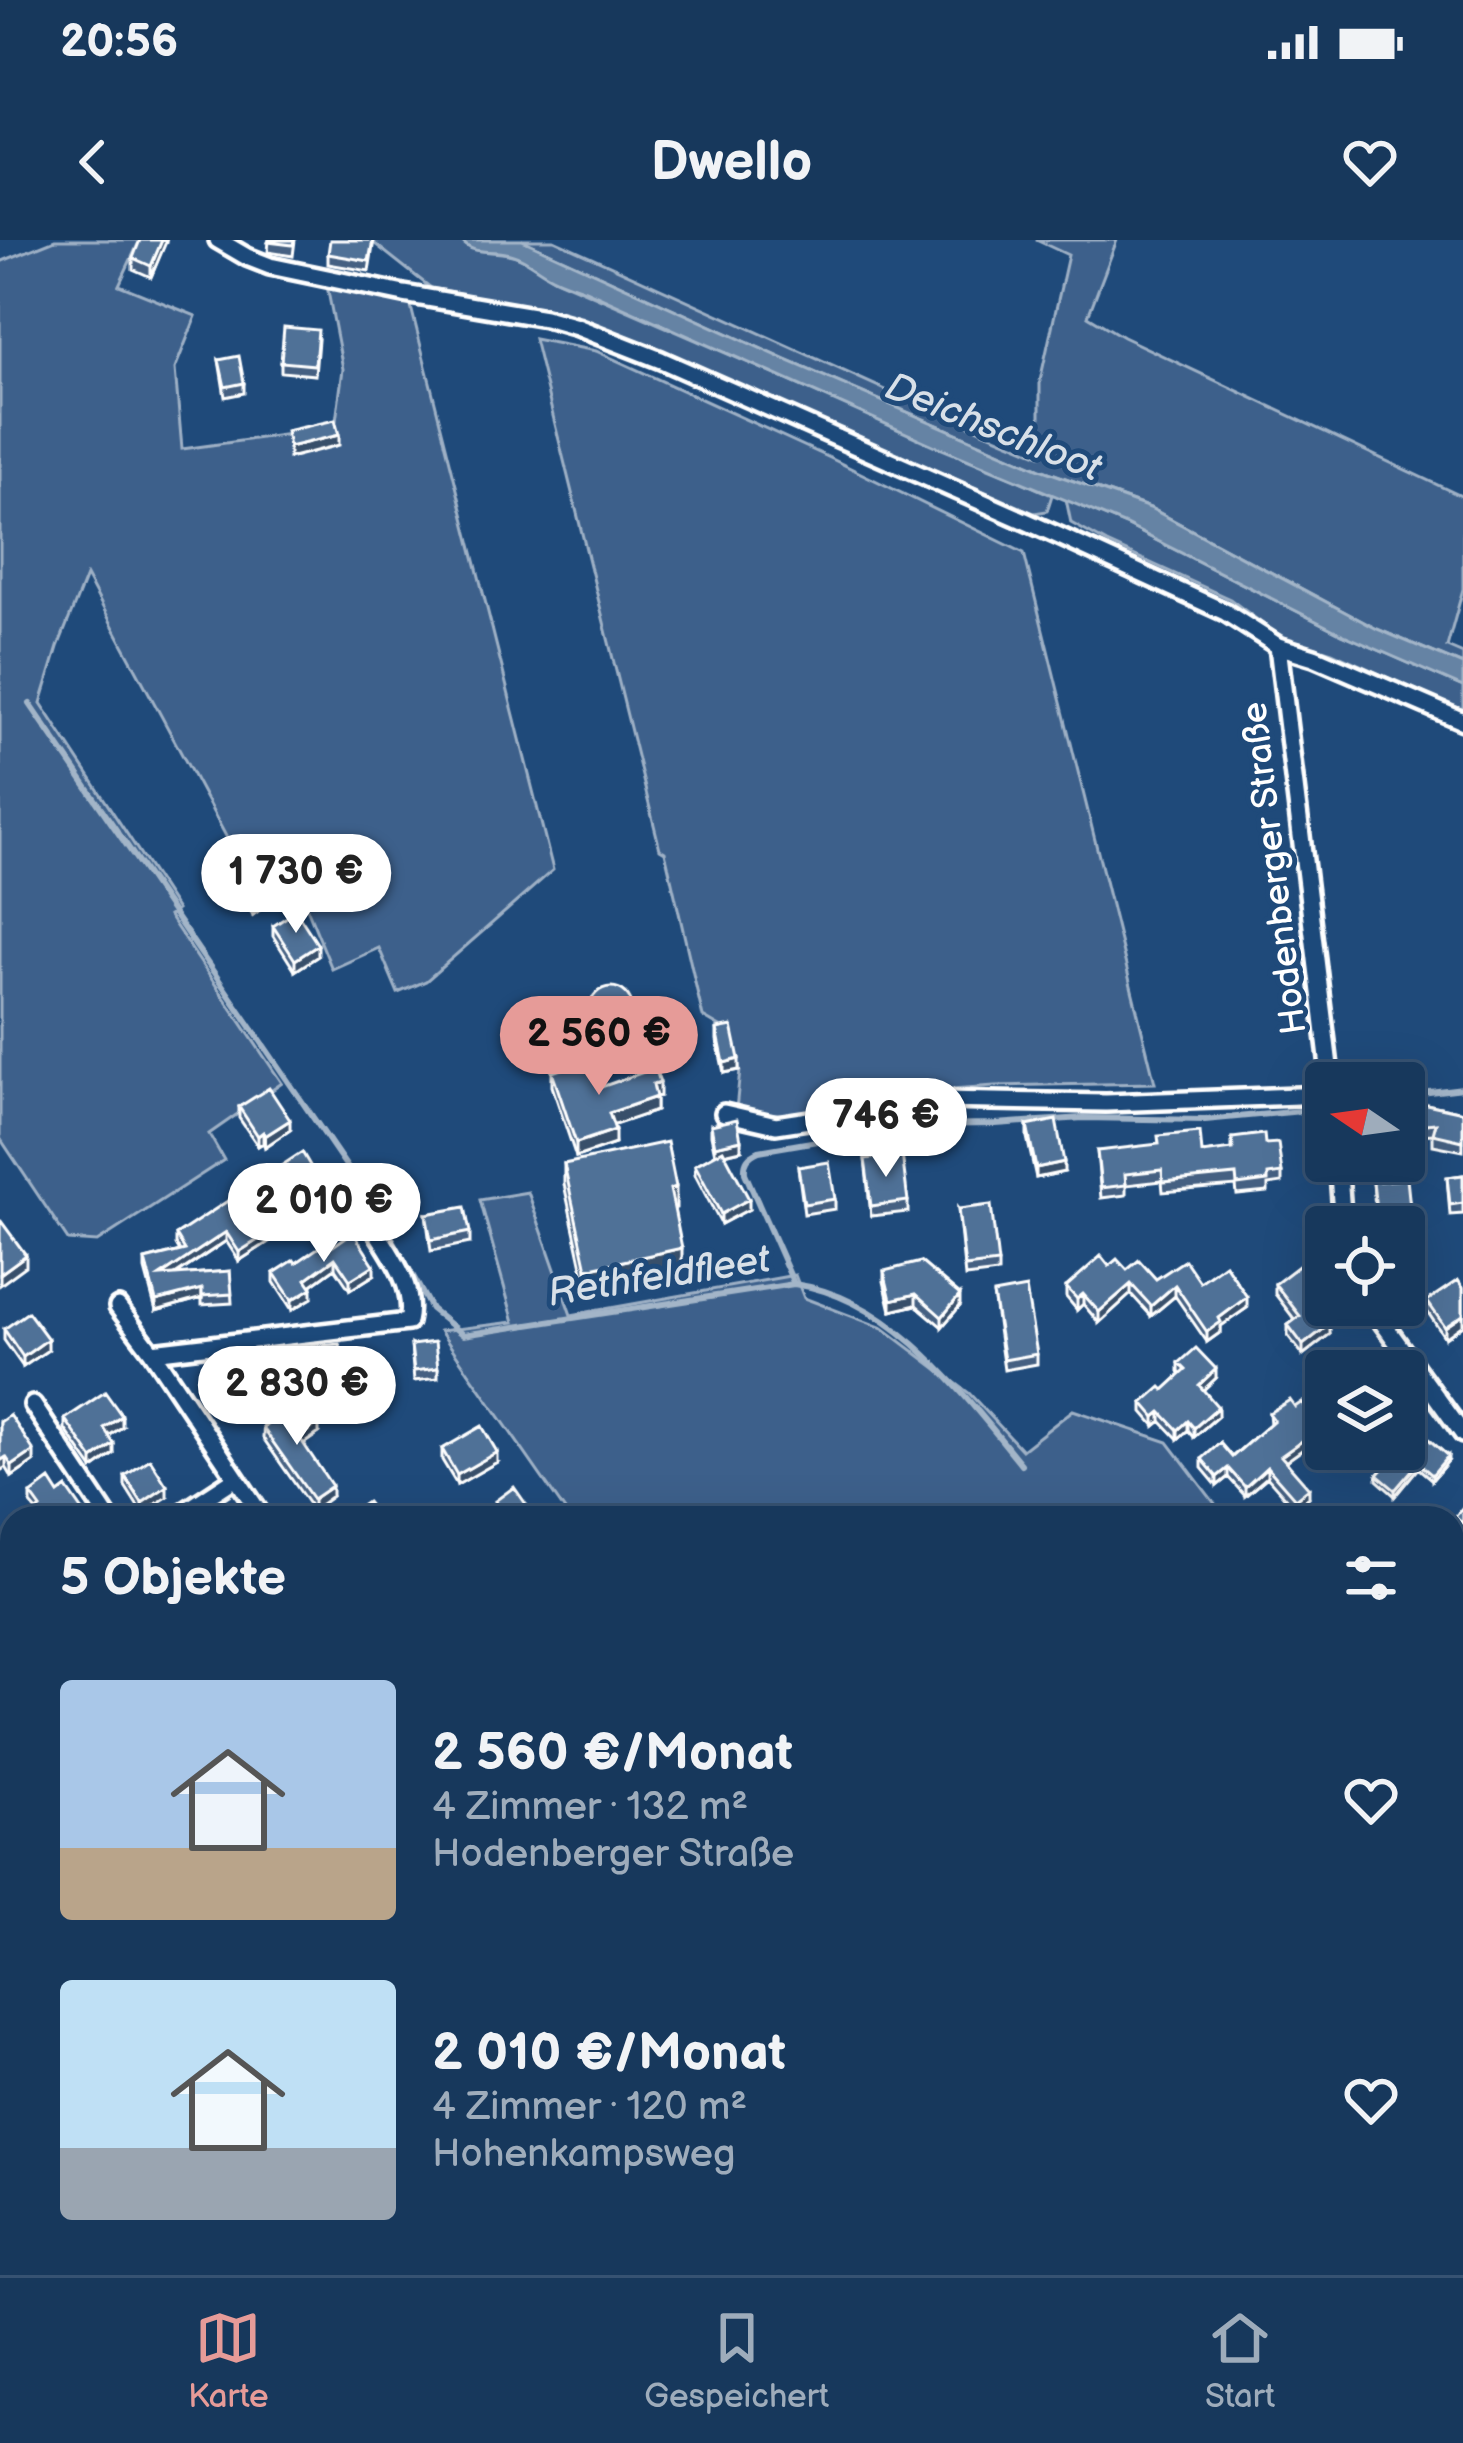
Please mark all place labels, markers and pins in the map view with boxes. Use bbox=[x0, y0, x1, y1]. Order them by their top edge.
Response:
pin: 1 730 € bbox=[185, 834, 407, 936]
pin: 2 560 € bbox=[488, 996, 710, 1098]
pin: 746 € bbox=[802, 1078, 970, 1180]
pin: 2 010 € bbox=[213, 1163, 435, 1265]
pin: 2 830 € bbox=[186, 1346, 408, 1448]

